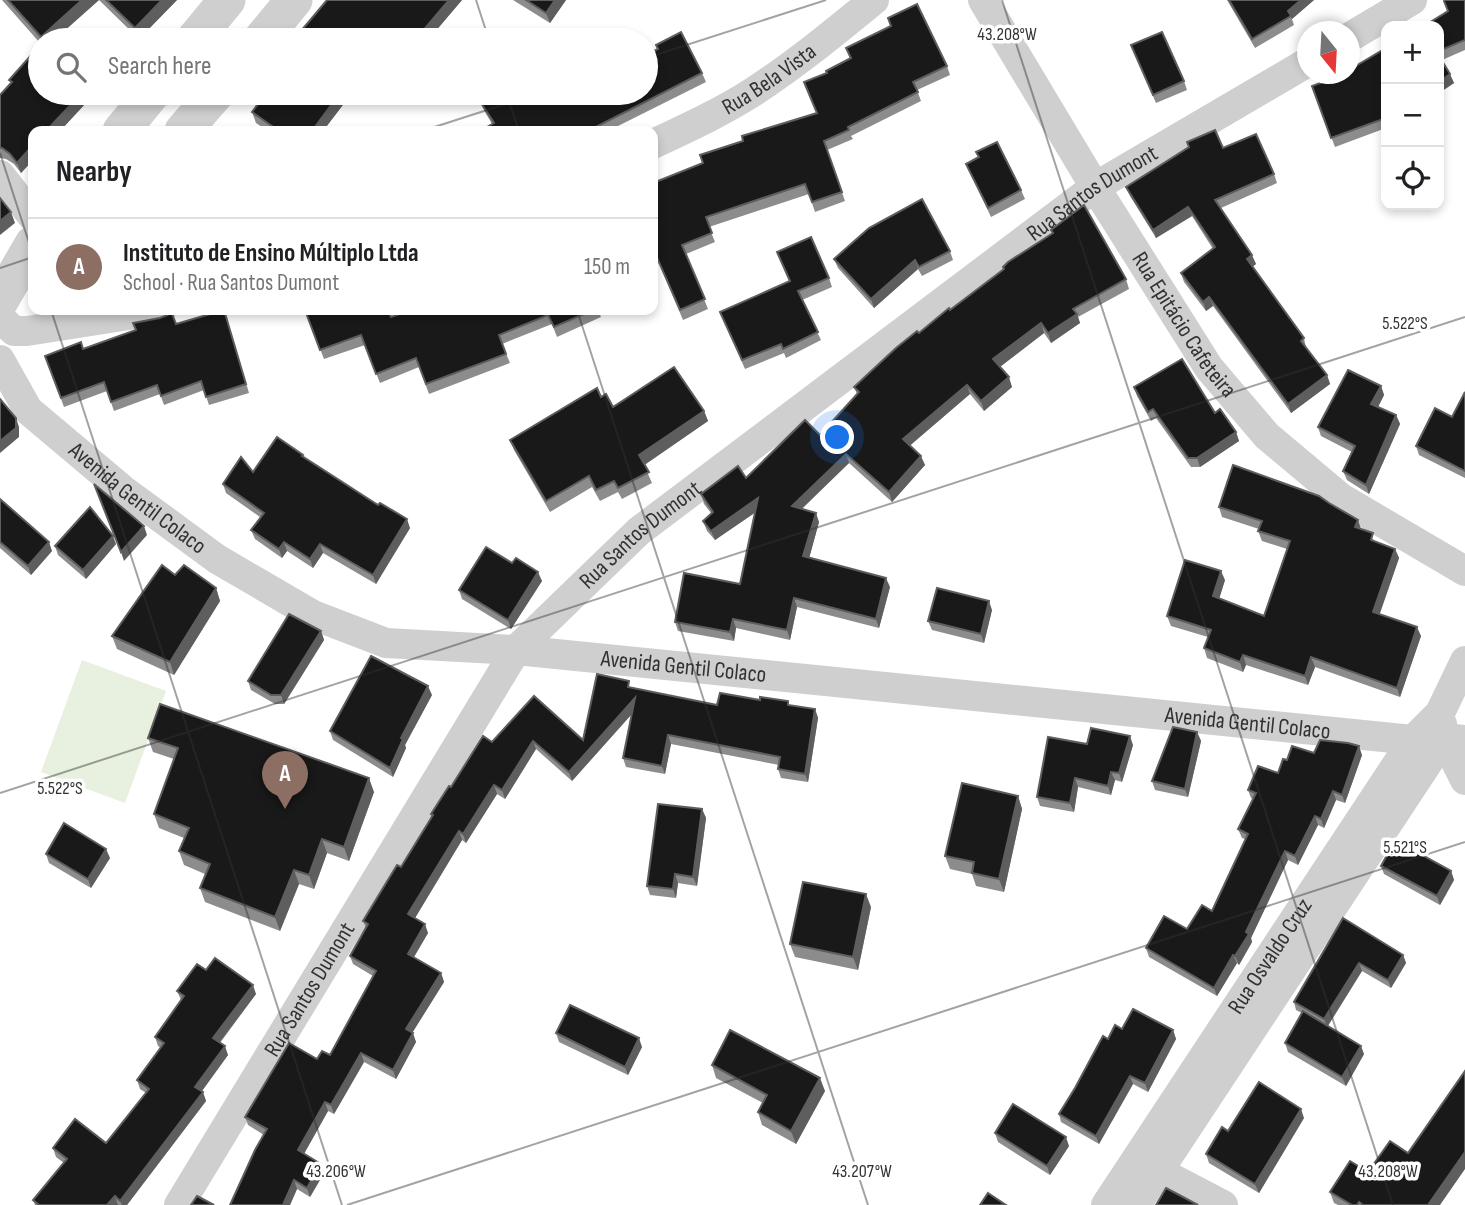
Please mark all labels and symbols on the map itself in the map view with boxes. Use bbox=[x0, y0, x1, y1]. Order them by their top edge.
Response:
north arrow bbox=[1297, 21, 1360, 84]
text: 43.208°W bbox=[977, 24, 1037, 45]
street label: Rua Bela Vista bbox=[717, 38, 822, 121]
street label: Rua Santos Dumont bbox=[1021, 139, 1163, 247]
street label: Rua Epitácio Cafeteira bbox=[1126, 247, 1242, 403]
text: 5.522°S bbox=[1382, 313, 1428, 334]
your location bbox=[820, 420, 854, 454]
street label: Avenida Gentil Colaco bbox=[62, 436, 212, 560]
street label: Rua Santos Dumont bbox=[574, 475, 707, 595]
street label: Avenida Gentil Colaco bbox=[598, 644, 768, 689]
street label: Avenida Gentil Colaco bbox=[1163, 701, 1332, 746]
pin: A bbox=[262, 751, 308, 809]
text: 5.522°S bbox=[37, 778, 83, 799]
text: 5.521°S bbox=[1383, 837, 1427, 858]
street label: Rua Osvaldo Cruz bbox=[1222, 893, 1318, 1019]
street label: Rua Santos Dumont bbox=[258, 917, 361, 1062]
text: 43.206°W bbox=[306, 1161, 366, 1182]
text: 43.207°W bbox=[832, 1161, 892, 1182]
text: 43.208°W bbox=[1358, 1161, 1418, 1182]

